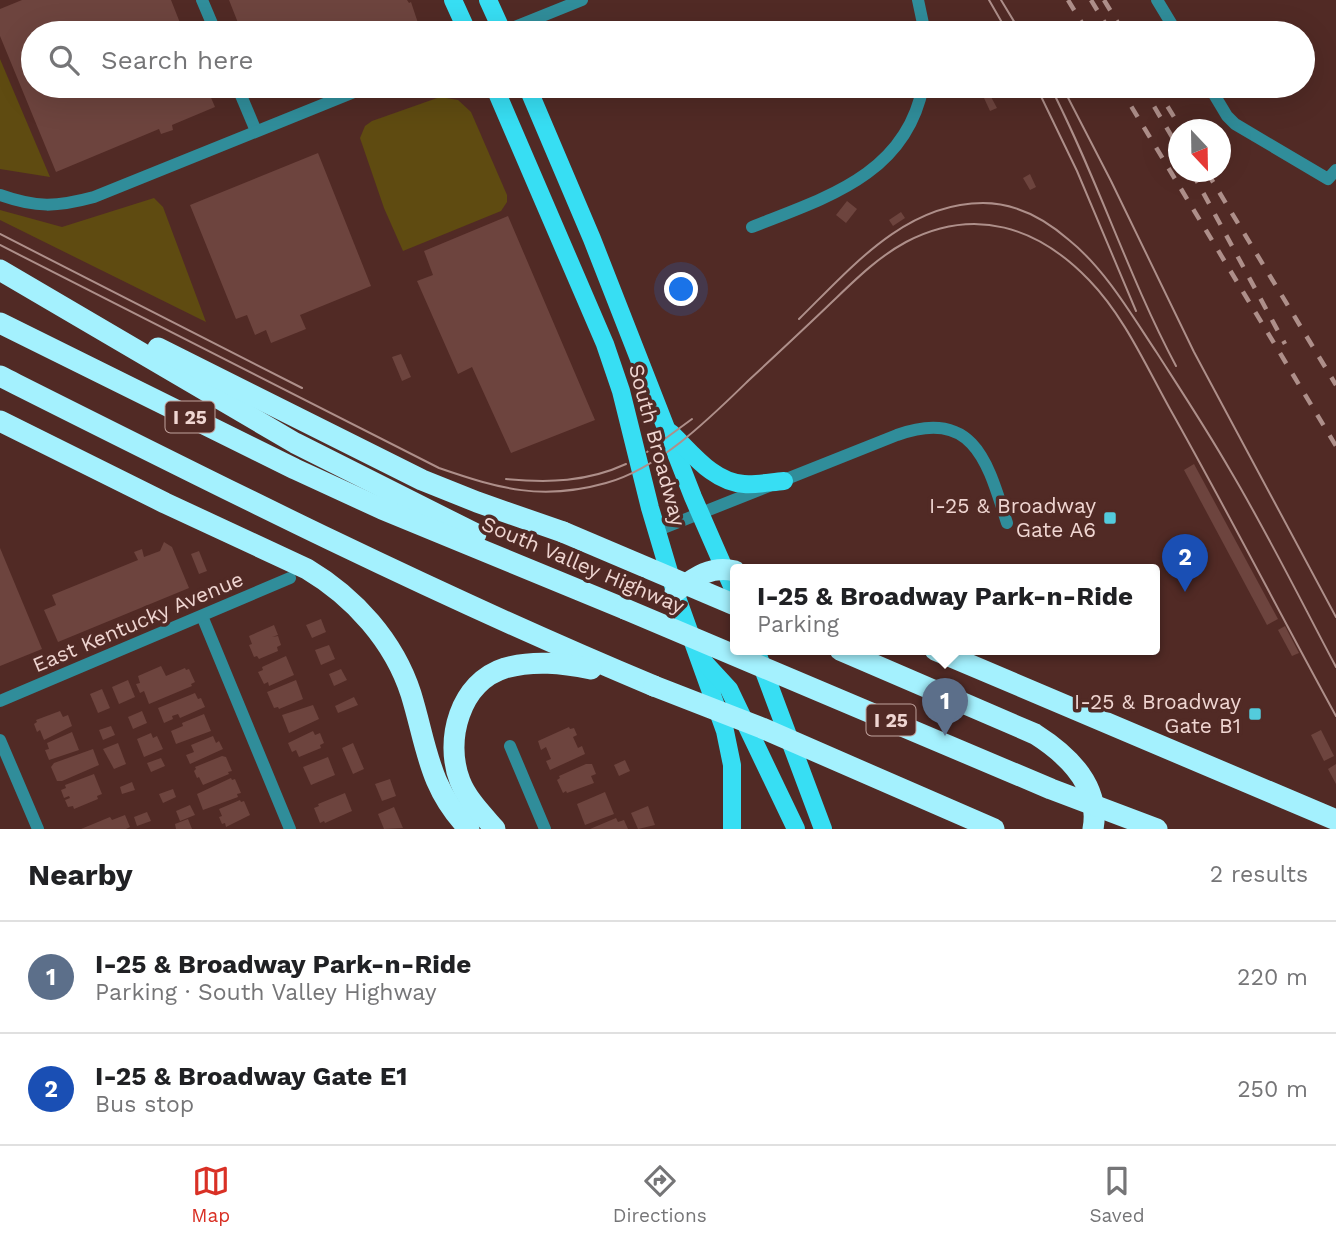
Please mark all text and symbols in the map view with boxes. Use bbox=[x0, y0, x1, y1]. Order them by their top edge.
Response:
search box bbox=[21, 21, 1315, 98]
icon: search bbox=[45, 41, 83, 79]
text: Search here bbox=[101, 45, 253, 75]
north arrow bbox=[1168, 119, 1231, 182]
your location bbox=[664, 272, 698, 306]
street label: South Broadway bbox=[624, 361, 691, 529]
road number: I 25 bbox=[166, 402, 214, 432]
place label: I-25 & Broadway Gate A6 bbox=[929, 493, 1096, 542]
street label: South Valley Highway bbox=[478, 510, 689, 619]
marker: I-25 & Broadway Gate A6 bbox=[1102, 510, 1118, 526]
pin: 2 bbox=[1162, 534, 1208, 592]
popup bbox=[730, 564, 1160, 655]
street label: East Kentucky Avenue bbox=[29, 566, 247, 677]
text: I-25 & Broadway Park-n-Ride bbox=[757, 581, 1133, 611]
text: Parking bbox=[757, 611, 839, 638]
pin: 1 bbox=[922, 678, 968, 736]
place label: I-25 & Broadway Gate B1 bbox=[1074, 689, 1241, 738]
road number: I 25 bbox=[866, 705, 916, 736]
marker: I-25 & Broadway Gate B1 bbox=[1247, 706, 1263, 722]
text: Nearby bbox=[28, 857, 133, 892]
text: 2 results bbox=[1210, 861, 1308, 888]
text: I-25 & Broadway Park-n-Ride bbox=[95, 949, 471, 979]
text: 1 bbox=[46, 964, 56, 991]
text: 220 m bbox=[1237, 964, 1308, 991]
text: Parking · South Valley Highway bbox=[95, 979, 437, 1006]
text: I-25 & Broadway Gate E1 bbox=[95, 1061, 407, 1091]
text: 2 bbox=[44, 1076, 58, 1103]
text: 250 m bbox=[1237, 1076, 1308, 1103]
text: Bus stop bbox=[95, 1091, 194, 1118]
tab: Map bbox=[191, 1162, 230, 1227]
tab: Directions bbox=[613, 1162, 707, 1227]
tab: Saved bbox=[1089, 1162, 1145, 1227]

